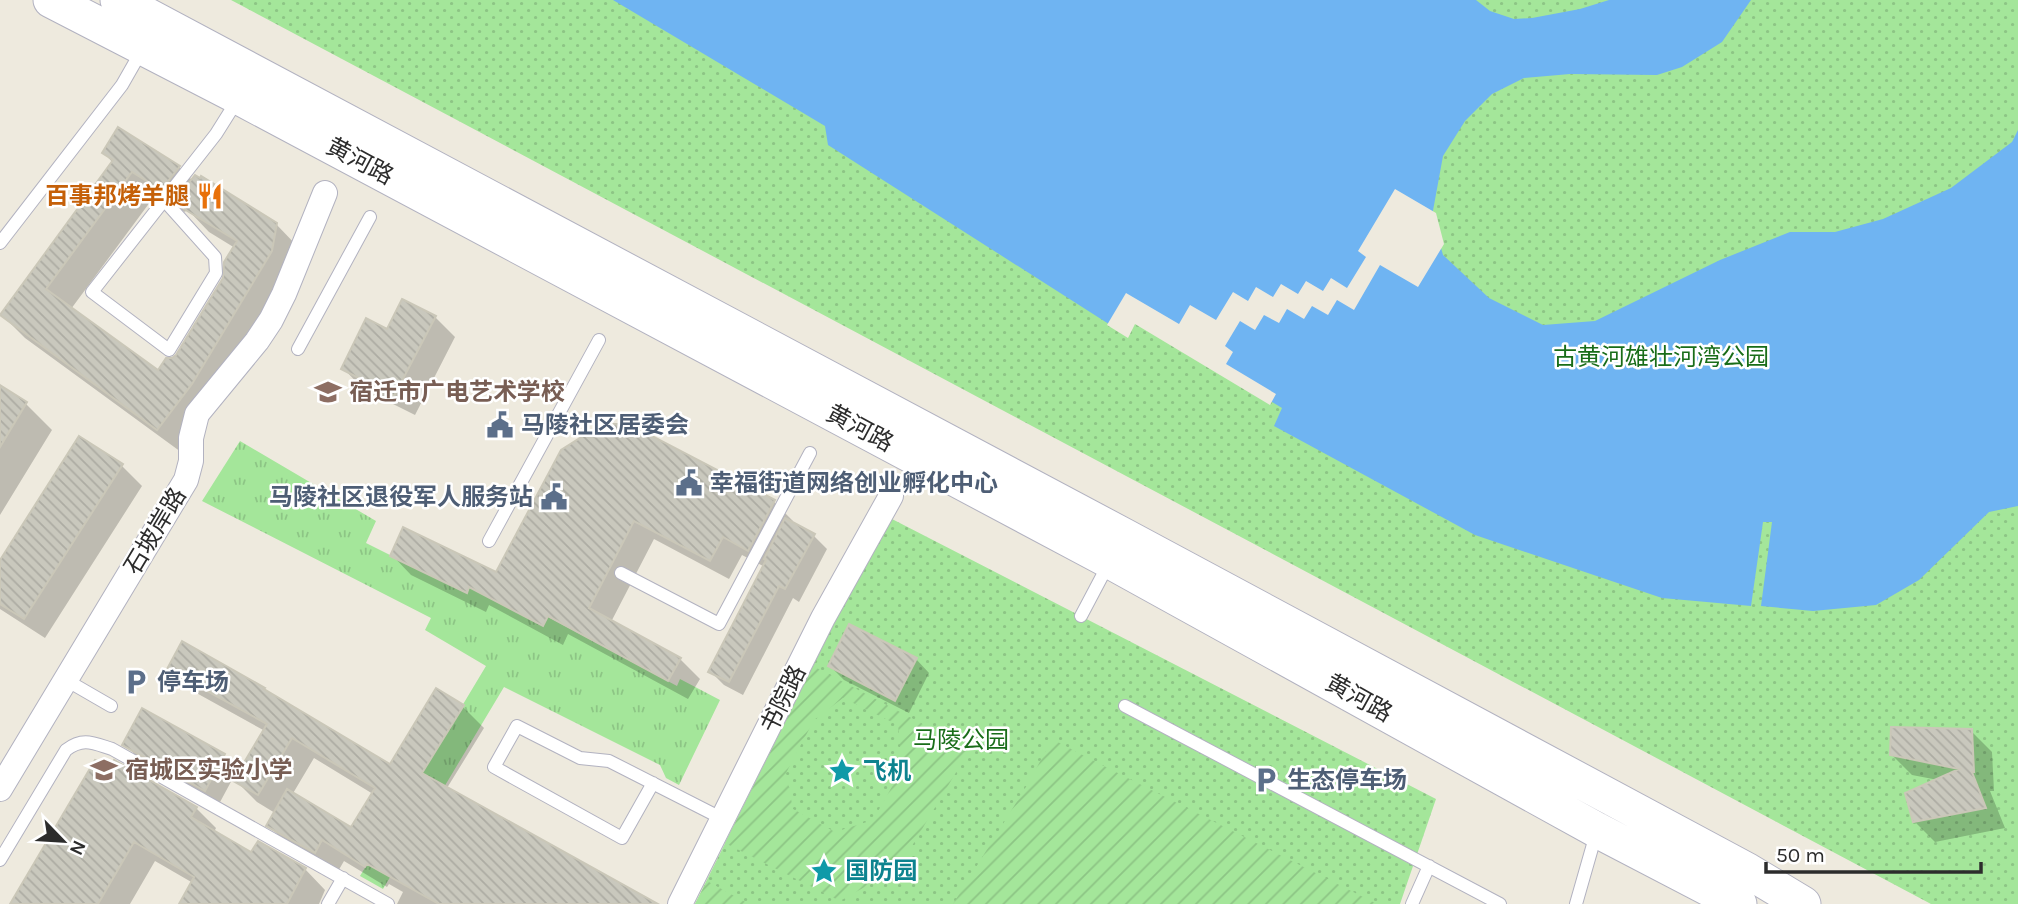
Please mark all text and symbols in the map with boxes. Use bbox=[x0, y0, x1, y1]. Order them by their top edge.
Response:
street label: 黄河路 bbox=[322, 132, 398, 190]
restaurant icon: 百事邦烤羊腿 bbox=[195, 181, 225, 211]
place label: 百事邦烤羊腿 bbox=[45, 182, 189, 210]
park label: 古黄河雄壮河湾公园 bbox=[1553, 343, 1769, 371]
school or university icon: 宿迁市广电艺术学校 bbox=[313, 377, 343, 407]
place label: 宿迁市广电艺术学校 bbox=[349, 378, 565, 406]
street label: 黄河路 bbox=[822, 399, 898, 457]
public building icon: 马陵社区居委会 bbox=[485, 410, 515, 440]
place label: 马陵社区居委会 bbox=[521, 411, 689, 439]
public building icon: 幸福街道网络创业孵化中心 bbox=[674, 468, 704, 498]
place label: 幸福街道网络创业孵化中心 bbox=[710, 469, 998, 497]
public building icon: 马陵社区退役军人服务站 bbox=[539, 482, 569, 512]
street label: 石坡岸路 bbox=[118, 483, 192, 579]
place label: 马陵社区退役军人服务站 bbox=[269, 483, 533, 511]
street label: 书院路 bbox=[755, 661, 811, 737]
parking icon: 停车场 bbox=[121, 667, 151, 697]
place label: 停车场 bbox=[157, 668, 229, 696]
street label: 黄河路 bbox=[1321, 668, 1397, 728]
park label: 马陵公园 bbox=[913, 726, 1009, 754]
school or university icon: 宿城区实验小学 bbox=[89, 755, 119, 785]
place label: 宿城区实验小学 bbox=[125, 756, 293, 784]
place icon: 飞机 bbox=[827, 756, 857, 786]
place label: 飞机 bbox=[863, 757, 911, 785]
parking icon: 生态停车场 bbox=[1251, 765, 1281, 795]
place label: 生态停车场 bbox=[1287, 766, 1407, 794]
north arrow bbox=[28, 806, 98, 876]
scale bar bbox=[1766, 830, 1981, 874]
text: N bbox=[65, 837, 90, 859]
text: 50 m bbox=[1776, 843, 1825, 867]
place icon: 国防园 bbox=[809, 856, 839, 886]
place label: 国防园 bbox=[845, 857, 917, 885]

